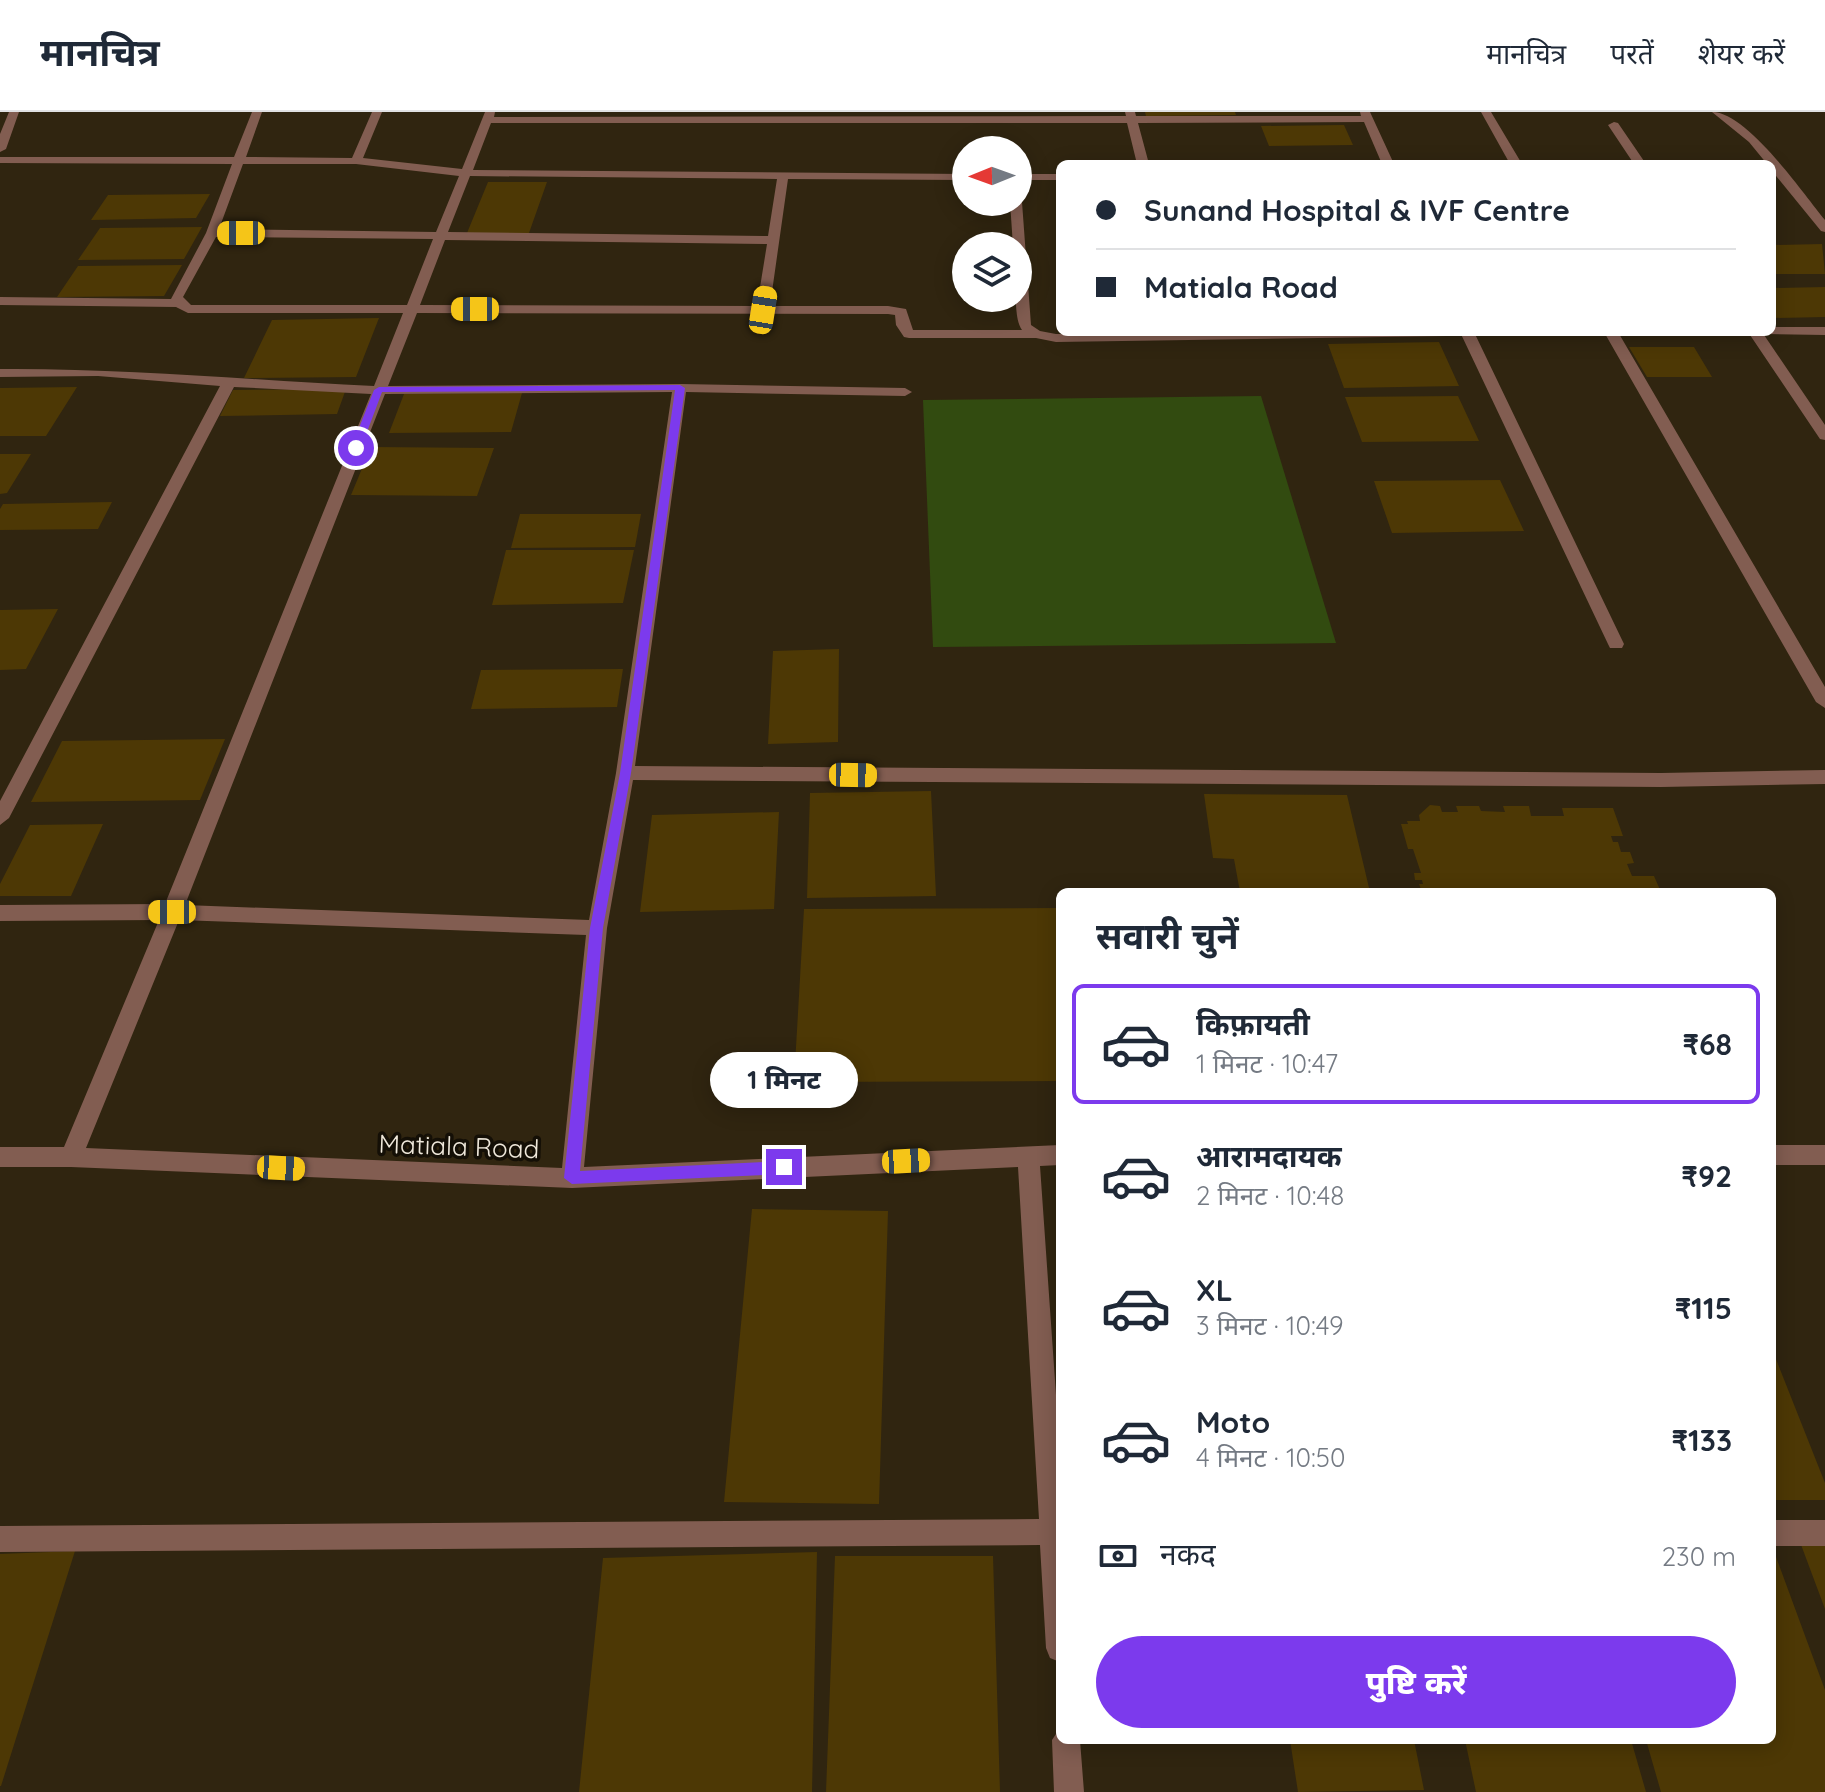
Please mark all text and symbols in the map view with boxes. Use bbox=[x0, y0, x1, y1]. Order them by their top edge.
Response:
text: मानचित्र bbox=[40, 28, 160, 76]
text: मानचित्र bbox=[1486, 36, 1566, 71]
text: परतें bbox=[1610, 36, 1654, 71]
text: शेयर करें bbox=[1698, 36, 1785, 71]
north arrow bbox=[952, 136, 1032, 216]
map controls bbox=[952, 136, 1032, 312]
text: Sunand Hospital & IVF Centre bbox=[1144, 191, 1570, 229]
car bbox=[217, 221, 265, 245]
button: layers bbox=[952, 232, 1032, 312]
text: Matiala Road bbox=[1144, 268, 1338, 306]
car bbox=[747, 284, 779, 336]
car bbox=[451, 297, 499, 321]
route start bbox=[338, 430, 374, 466]
car bbox=[829, 763, 877, 787]
car bbox=[148, 900, 196, 924]
text: सवारी चुनें bbox=[1096, 913, 1239, 958]
text: किफ़ायती bbox=[1196, 1005, 1310, 1043]
icon: car bbox=[1100, 1008, 1172, 1080]
text: ₹68 bbox=[1682, 1025, 1732, 1063]
text: 1 मिनट · 10:47 bbox=[1196, 1047, 1338, 1080]
callout: 1 मिनट bbox=[710, 1051, 858, 1107]
text: 1 मिनट bbox=[747, 1063, 821, 1096]
street label: Matiala Road bbox=[378, 1127, 540, 1165]
text: आरामदायक bbox=[1196, 1137, 1342, 1175]
icon: car bbox=[1100, 1140, 1172, 1212]
car bbox=[881, 1148, 931, 1174]
route end bbox=[766, 1149, 802, 1185]
car bbox=[256, 1155, 306, 1181]
text: ₹92 bbox=[1681, 1157, 1732, 1195]
text: 2 मिनट · 10:48 bbox=[1196, 1179, 1344, 1212]
text: XL bbox=[1196, 1271, 1233, 1309]
icon: car bbox=[1100, 1272, 1172, 1344]
text: ₹115 bbox=[1675, 1289, 1732, 1327]
text: 3 मिनट · 10:49 bbox=[1196, 1309, 1343, 1342]
text: Moto bbox=[1196, 1403, 1270, 1441]
icon: car bbox=[1100, 1404, 1172, 1476]
text: ₹133 bbox=[1672, 1421, 1732, 1459]
text: 4 मिनट · 10:50 bbox=[1196, 1441, 1345, 1474]
icon: cash bbox=[1096, 1534, 1140, 1578]
text: नकद bbox=[1160, 1535, 1216, 1573]
text: 230 m bbox=[1662, 1540, 1736, 1573]
button: पुष्टि करें bbox=[1096, 1636, 1736, 1728]

